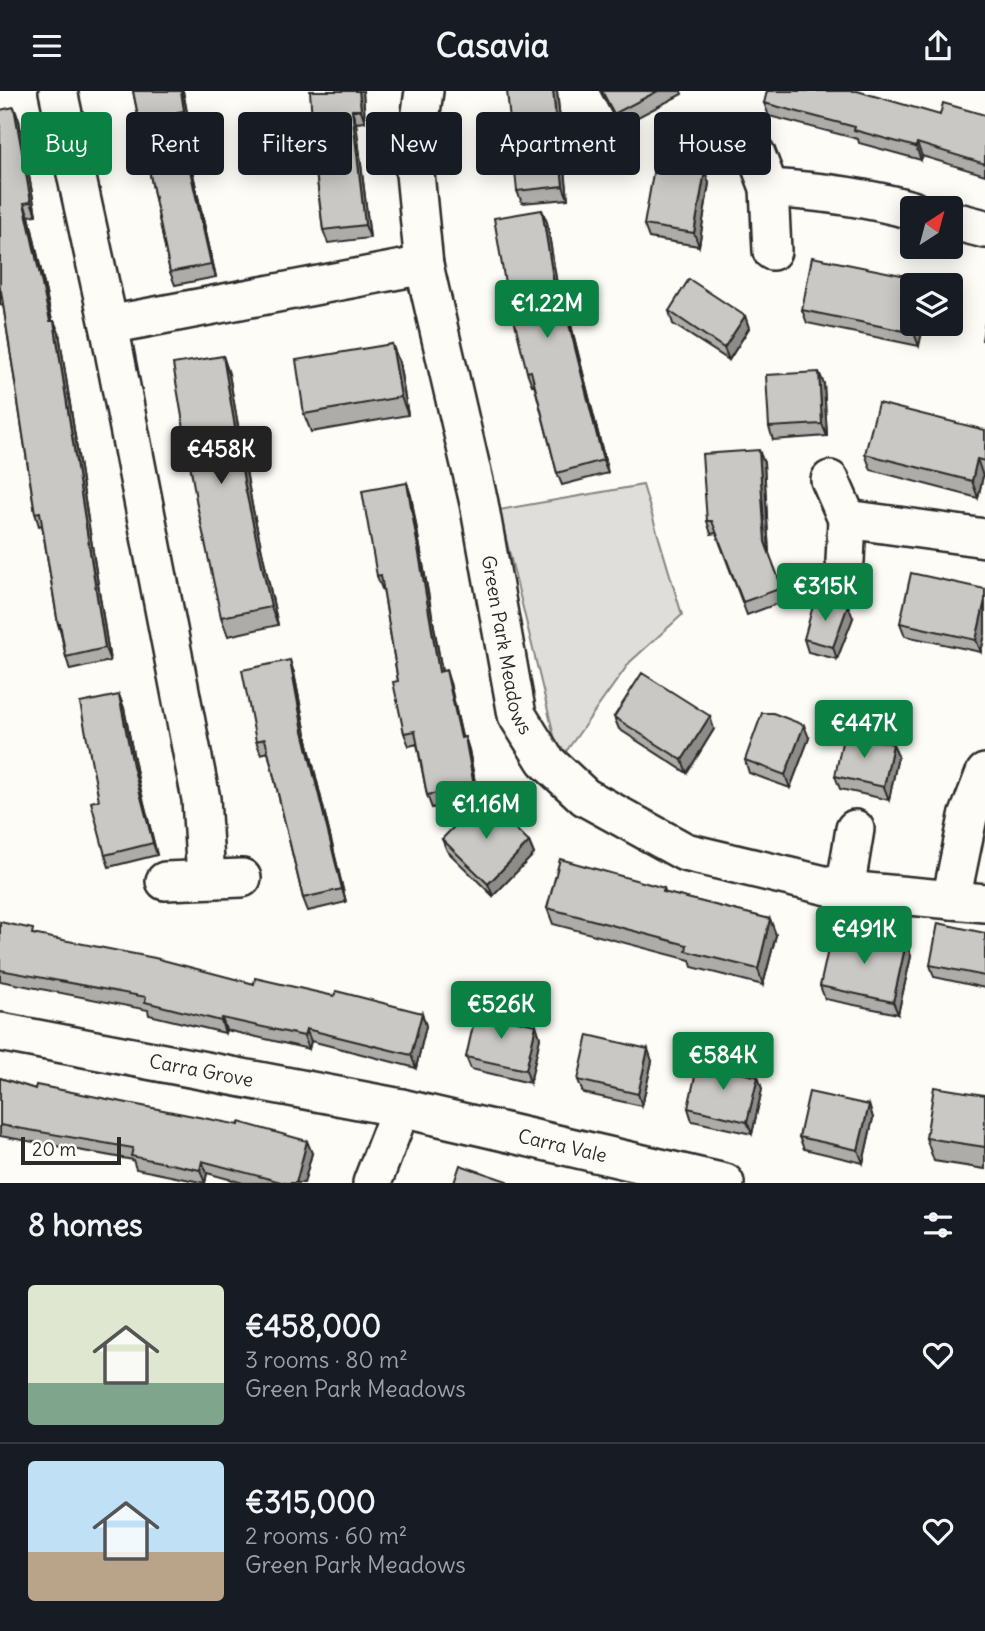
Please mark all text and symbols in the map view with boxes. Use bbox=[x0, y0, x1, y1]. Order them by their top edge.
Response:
text: Casavia bbox=[436, 25, 549, 66]
icon: menu bbox=[28, 27, 66, 65]
icon: share bbox=[919, 27, 957, 65]
chip: Buy bbox=[21, 112, 112, 175]
chip: Rent bbox=[126, 112, 224, 175]
chip: Filters bbox=[238, 112, 352, 175]
chip: New bbox=[366, 112, 462, 175]
chip: Apartment bbox=[476, 112, 640, 175]
chip: House bbox=[654, 112, 771, 175]
north arrow bbox=[900, 196, 962, 259]
map controls bbox=[900, 196, 963, 336]
button: layers bbox=[900, 273, 963, 336]
pin: €1.22M bbox=[490, 281, 604, 340]
text: €1.22M bbox=[511, 288, 583, 317]
pin: €458K bbox=[172, 427, 270, 486]
text: €458K bbox=[187, 434, 255, 463]
street label: Green Park Meadows bbox=[477, 553, 538, 739]
pin: €315K bbox=[776, 563, 874, 623]
text: €315K bbox=[793, 571, 857, 600]
pin: €447K bbox=[815, 701, 913, 760]
text: €447K bbox=[831, 708, 897, 737]
pin: €1.16M bbox=[429, 781, 543, 841]
text: €1.16M bbox=[452, 789, 520, 818]
pin: €491K bbox=[815, 907, 913, 966]
text: €491K bbox=[832, 914, 896, 943]
pin: €526K bbox=[452, 981, 550, 1041]
text: €526K bbox=[467, 989, 535, 1018]
pin: €584K bbox=[674, 1033, 772, 1092]
text: €584K bbox=[689, 1040, 757, 1069]
street label: Carra Grove bbox=[147, 1049, 255, 1092]
street label: Carra Vale bbox=[516, 1124, 609, 1167]
scale bar bbox=[21, 1134, 121, 1166]
text: 20 m bbox=[32, 1137, 76, 1161]
text: 8 homes bbox=[28, 1206, 143, 1244]
icon: filters bbox=[919, 1206, 957, 1244]
text: €458,000 bbox=[245, 1307, 381, 1345]
icon: home bbox=[84, 1313, 168, 1397]
icon: heart bbox=[919, 1336, 957, 1374]
text: 3 rooms · 80 m² bbox=[245, 1345, 408, 1374]
text: Green Park Meadows bbox=[245, 1374, 466, 1403]
text: €315,000 bbox=[245, 1483, 376, 1521]
icon: home bbox=[84, 1489, 168, 1573]
icon: heart bbox=[919, 1512, 957, 1550]
text: 2 rooms · 60 m² bbox=[245, 1521, 407, 1550]
text: Green Park Meadows bbox=[245, 1550, 466, 1579]

